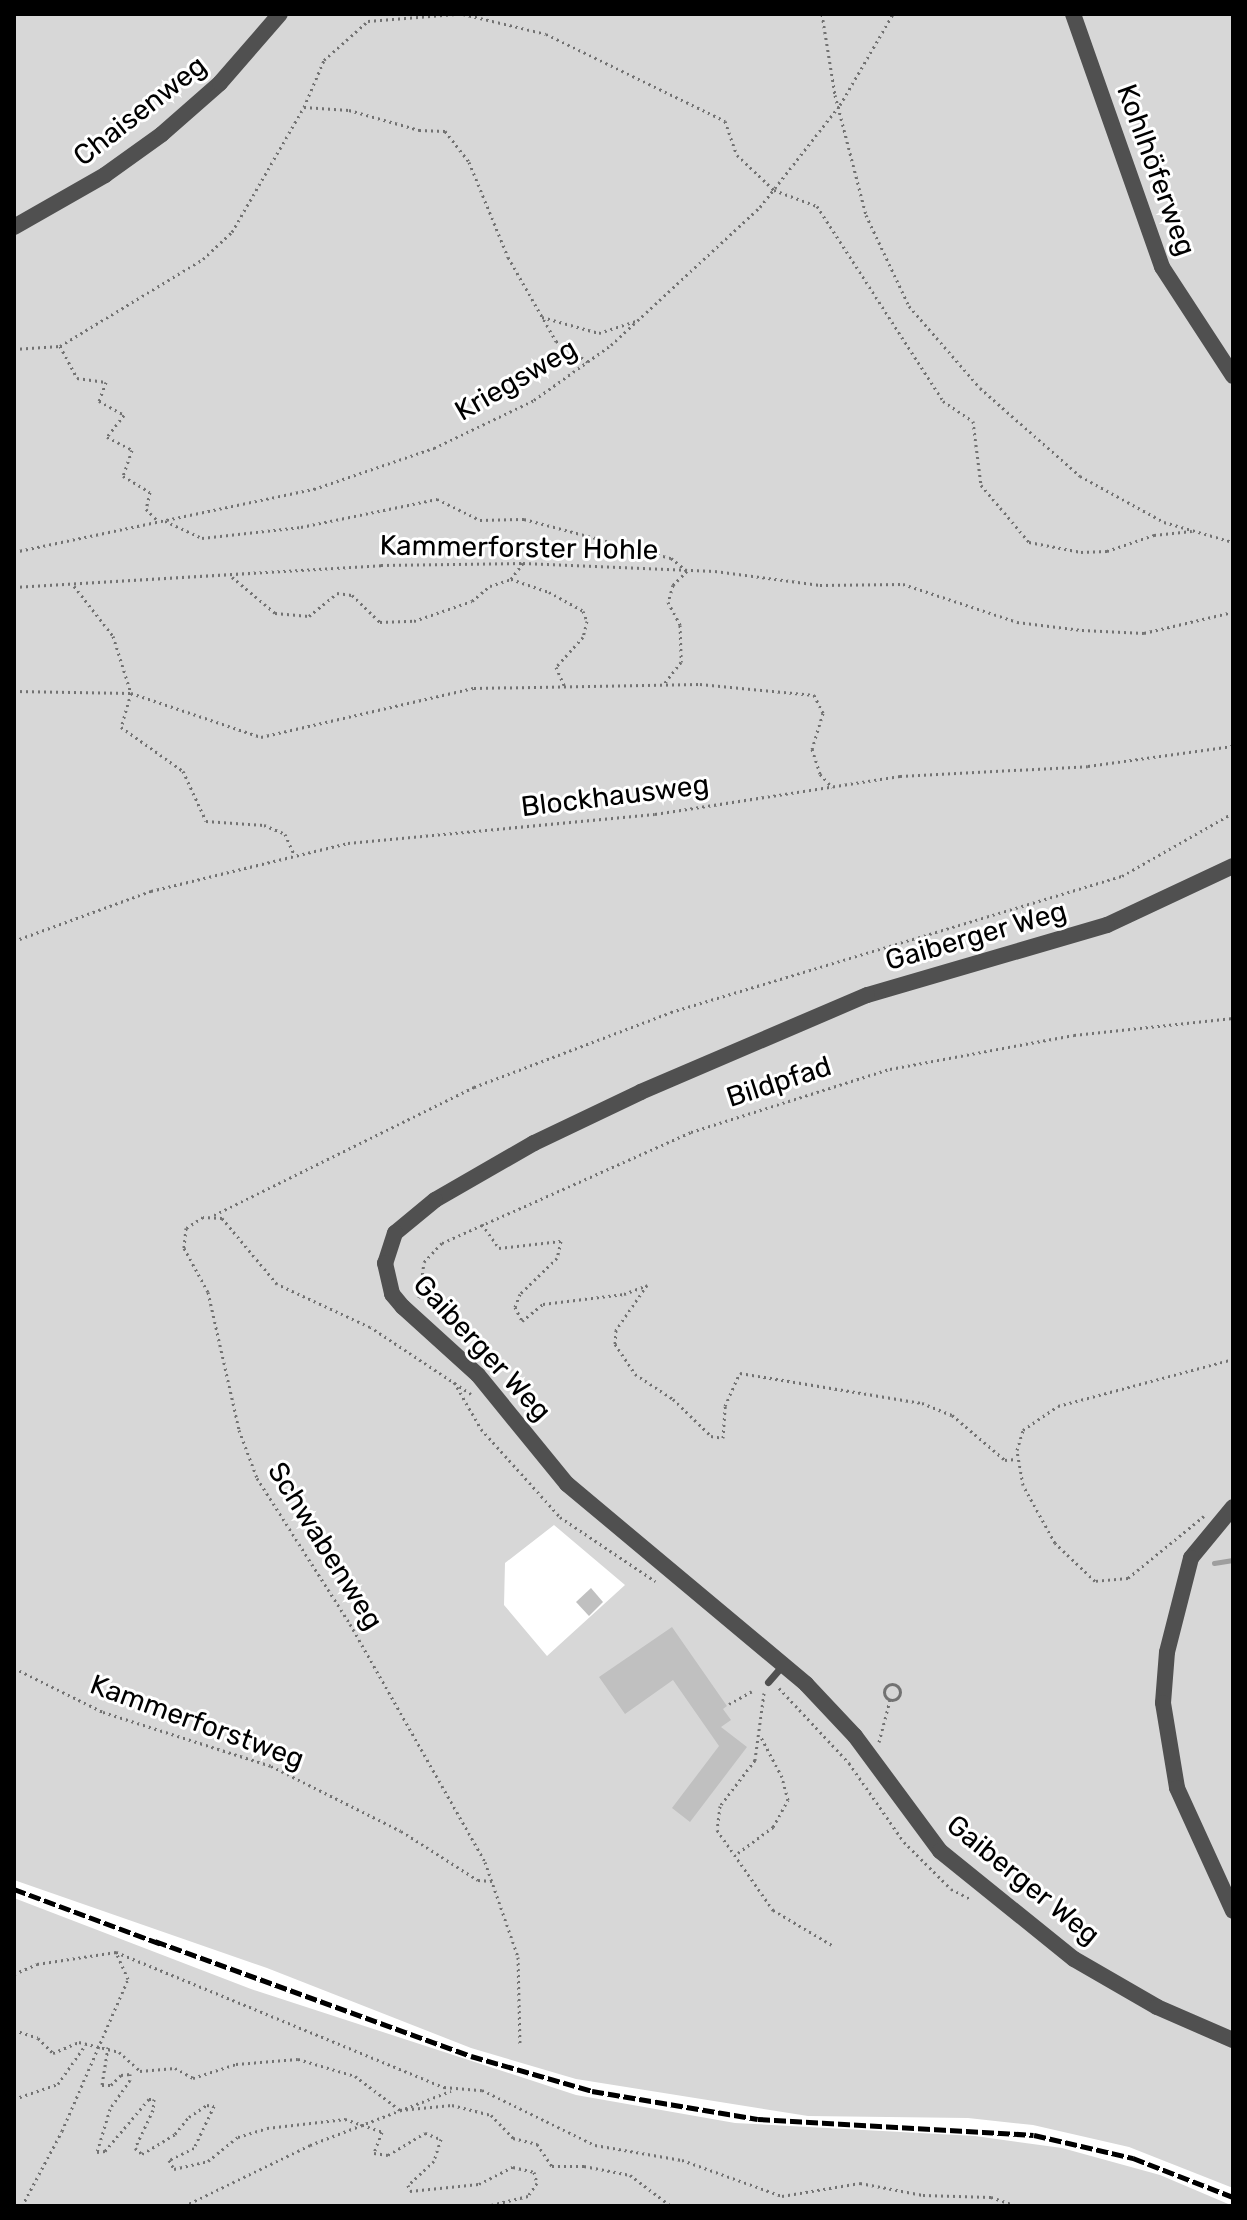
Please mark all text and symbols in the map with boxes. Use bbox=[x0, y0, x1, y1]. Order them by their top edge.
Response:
street label: Chaisenweg bbox=[67, 49, 213, 173]
street label: Kohlhöferweg bbox=[1109, 80, 1203, 260]
street label: Kriegsweg bbox=[449, 332, 583, 428]
street label: Kammerforster Hohle bbox=[379, 529, 659, 567]
street label: Blockhausweg bbox=[519, 768, 711, 824]
street label: Gaiberger Weg bbox=[881, 894, 1071, 978]
street label: Bildpfad bbox=[722, 1049, 836, 1115]
street label: Gaiberger Weg bbox=[406, 1268, 558, 1428]
street label: Schwabenweg bbox=[260, 1456, 390, 1636]
street label: Kammerforstweg bbox=[85, 1668, 309, 1776]
street label: Gaiberger Weg bbox=[939, 1808, 1107, 1952]

